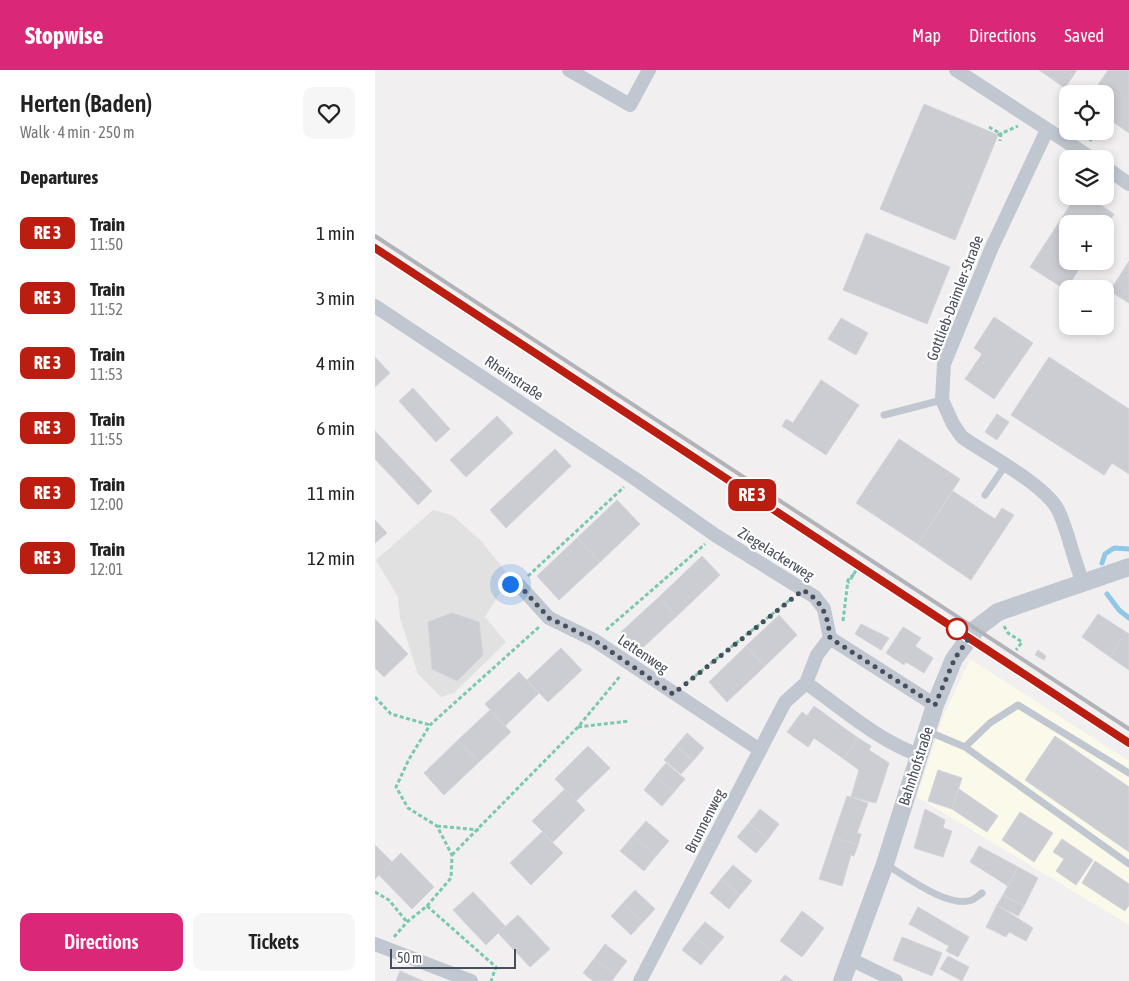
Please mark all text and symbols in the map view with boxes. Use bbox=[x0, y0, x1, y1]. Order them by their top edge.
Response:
text: Stopwise bbox=[25, 22, 103, 49]
text: Map bbox=[912, 25, 941, 46]
text: Directions bbox=[969, 25, 1036, 46]
text: Saved bbox=[1064, 25, 1104, 46]
map controls bbox=[1059, 85, 1114, 335]
button: locate bbox=[1059, 85, 1114, 140]
button: heart bbox=[303, 87, 355, 139]
text: Herten (Baden) bbox=[20, 90, 152, 117]
text: Walk · 4 min · 250 m bbox=[20, 123, 134, 141]
button: layers bbox=[1059, 150, 1114, 205]
text: Departures bbox=[20, 166, 98, 188]
text: Train bbox=[90, 213, 125, 235]
button: + bbox=[1059, 215, 1114, 270]
text: RE 3 bbox=[34, 222, 61, 243]
text: 1 min bbox=[316, 222, 355, 244]
street label: Gottlieb-Daimler-Straße bbox=[923, 233, 986, 363]
text: 11:50 bbox=[90, 235, 123, 253]
text: Train bbox=[90, 278, 125, 300]
button: − bbox=[1059, 280, 1114, 335]
text: RE 3 bbox=[34, 287, 61, 308]
text: 3 min bbox=[316, 287, 355, 309]
text: 11:52 bbox=[90, 300, 123, 318]
text: Train bbox=[90, 343, 125, 365]
text: RE 3 bbox=[34, 352, 61, 373]
text: 4 min bbox=[316, 352, 355, 374]
street label: Rheinstraße bbox=[482, 352, 547, 403]
text: 11:53 bbox=[90, 365, 123, 383]
text: Train bbox=[90, 408, 125, 430]
text: RE 3 bbox=[34, 417, 61, 438]
text: 6 min bbox=[316, 417, 355, 439]
text: 11:55 bbox=[90, 430, 123, 448]
text: Train bbox=[90, 473, 125, 495]
line badge: RE 3 bbox=[717, 479, 787, 511]
text: RE 3 bbox=[34, 482, 61, 503]
text: 11 min bbox=[307, 482, 355, 504]
text: RE 3 bbox=[738, 484, 766, 505]
text: 12:00 bbox=[90, 495, 123, 513]
street label: Ziegelackerweg bbox=[735, 524, 818, 584]
text: Train bbox=[90, 538, 125, 560]
text: RE 3 bbox=[34, 547, 61, 568]
text: 12 min bbox=[307, 547, 355, 569]
text: 12:01 bbox=[90, 560, 123, 578]
your location bbox=[498, 572, 523, 597]
unlabelled marker bbox=[946, 618, 968, 640]
street label: Lettenweg bbox=[615, 631, 672, 677]
street label: Bahnhofstraße bbox=[895, 724, 936, 807]
street label: Brunnenweg bbox=[681, 785, 728, 856]
button: Directions bbox=[20, 913, 183, 971]
button: Tickets bbox=[193, 913, 355, 971]
scale bar bbox=[390, 946, 516, 969]
text: 50 m bbox=[397, 950, 422, 966]

